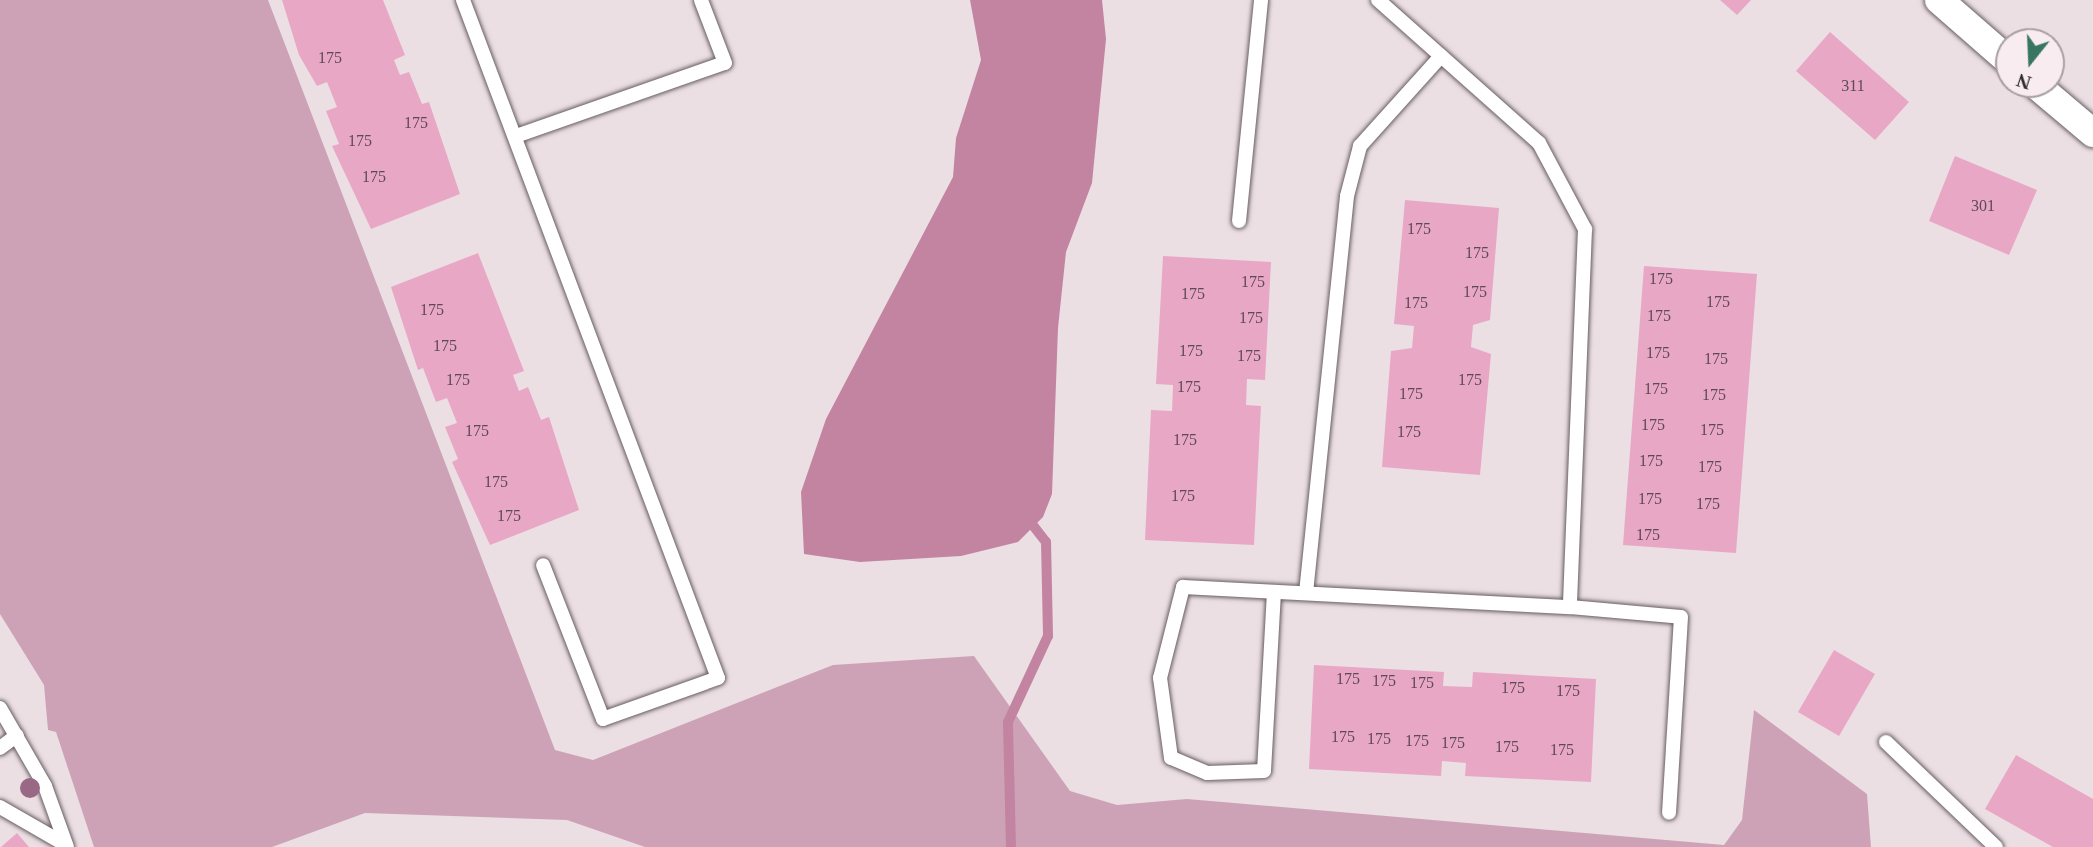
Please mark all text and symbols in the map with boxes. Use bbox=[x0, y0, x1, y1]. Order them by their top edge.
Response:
north arrow bbox=[1995, 28, 2065, 98]
house number: 175 bbox=[318, 48, 342, 68]
text: N bbox=[2014, 69, 2034, 94]
house number: 311 bbox=[1841, 76, 1865, 96]
house number: 175 bbox=[404, 113, 428, 133]
house number: 175 bbox=[348, 131, 372, 151]
house number: 175 bbox=[362, 167, 386, 187]
house number: 301 bbox=[1971, 196, 1995, 216]
house number: 175 bbox=[1407, 219, 1431, 239]
house number: 175 bbox=[1465, 243, 1489, 263]
house number: 175 bbox=[1649, 269, 1673, 289]
house number: 175 bbox=[1241, 272, 1265, 292]
house number: 175 bbox=[1463, 282, 1487, 302]
house number: 175 bbox=[1181, 284, 1205, 304]
house number: 175 bbox=[1706, 292, 1730, 312]
house number: 175 bbox=[1404, 293, 1428, 313]
house number: 175 bbox=[420, 300, 444, 320]
house number: 175 bbox=[1647, 306, 1671, 326]
house number: 175 bbox=[1239, 308, 1263, 328]
house number: 175 bbox=[433, 336, 457, 356]
house number: 175 bbox=[1179, 341, 1203, 361]
house number: 175 bbox=[1646, 343, 1670, 363]
house number: 175 bbox=[1237, 346, 1261, 366]
house number: 175 bbox=[1704, 349, 1728, 369]
house number: 175 bbox=[446, 370, 470, 390]
house number: 175 bbox=[1458, 370, 1482, 390]
house number: 175 bbox=[1177, 377, 1201, 397]
house number: 175 bbox=[1644, 379, 1668, 399]
house number: 175 bbox=[1399, 384, 1423, 404]
house number: 175 bbox=[1702, 385, 1726, 405]
house number: 175 bbox=[1641, 415, 1665, 435]
house number: 175 bbox=[1700, 420, 1724, 440]
house number: 175 bbox=[465, 421, 489, 441]
house number: 175 bbox=[1397, 422, 1421, 442]
house number: 175 bbox=[1173, 430, 1197, 450]
house number: 175 bbox=[1639, 451, 1663, 471]
house number: 175 bbox=[1698, 457, 1722, 477]
house number: 175 bbox=[484, 472, 508, 492]
house number: 175 bbox=[1171, 486, 1195, 506]
house number: 175 bbox=[1638, 489, 1662, 509]
house number: 175 bbox=[1696, 494, 1720, 514]
house number: 175 bbox=[497, 506, 521, 526]
house number: 175 bbox=[1636, 525, 1660, 545]
house number: 175 bbox=[1336, 669, 1360, 689]
house number: 175 bbox=[1372, 671, 1396, 691]
house number: 175 bbox=[1410, 673, 1434, 693]
house number: 175 bbox=[1501, 678, 1525, 698]
house number: 175 bbox=[1556, 681, 1580, 701]
house number: 175 bbox=[1331, 727, 1355, 747]
house number: 175 bbox=[1367, 729, 1391, 749]
house number: 175 bbox=[1405, 731, 1429, 751]
house number: 175 bbox=[1441, 733, 1465, 753]
house number: 175 bbox=[1495, 737, 1519, 757]
house number: 175 bbox=[1550, 740, 1574, 760]

